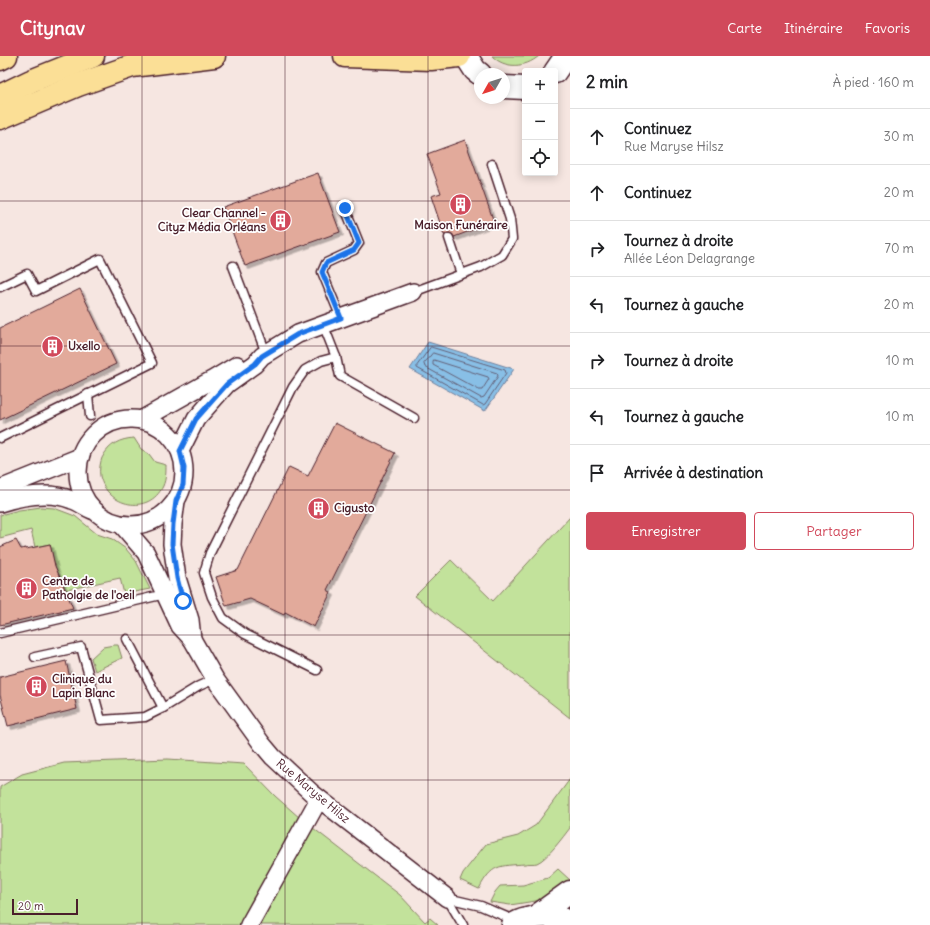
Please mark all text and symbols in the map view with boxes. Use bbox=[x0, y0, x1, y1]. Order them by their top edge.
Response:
text: Citynav bbox=[20, 16, 85, 40]
text: Carte bbox=[727, 19, 762, 37]
text: Itinéraire bbox=[784, 19, 843, 37]
text: Favoris bbox=[865, 19, 910, 37]
north arrow bbox=[474, 68, 510, 104]
map controls bbox=[522, 68, 558, 176]
button: + bbox=[522, 68, 558, 104]
text: 2 min bbox=[586, 71, 628, 93]
text: À pied · 160 m bbox=[833, 74, 914, 91]
button: − bbox=[522, 104, 558, 140]
text: Continuez bbox=[624, 119, 692, 138]
icon: ahead bbox=[586, 126, 608, 148]
text: 30 m bbox=[884, 128, 914, 145]
text: Rue Maryse Hilsz bbox=[624, 138, 724, 155]
button: locate bbox=[522, 140, 558, 176]
icon: ahead bbox=[586, 182, 608, 204]
text: Continuez bbox=[624, 183, 692, 202]
text: 20 m bbox=[884, 184, 914, 201]
building icon: Maison Funéraire bbox=[448, 191, 474, 217]
route end bbox=[336, 199, 354, 217]
place label: Clear Channel - Cityz Média Orléans bbox=[158, 205, 267, 235]
building icon: Clear Channel - Cityz Média Orléans bbox=[268, 207, 294, 233]
place label: Maison Funéraire bbox=[414, 217, 508, 232]
text: Tournez à droite bbox=[624, 231, 733, 250]
icon: right bbox=[586, 238, 608, 260]
text: 70 m bbox=[885, 240, 914, 257]
text: Allée Léon Delagrange bbox=[624, 250, 755, 267]
icon: left bbox=[586, 294, 608, 316]
text: Tournez à gauche bbox=[624, 295, 744, 314]
text: 20 m bbox=[884, 296, 914, 313]
building icon: Uxello bbox=[40, 333, 66, 359]
place label: Uxello bbox=[68, 338, 101, 353]
icon: right bbox=[586, 350, 608, 372]
text: Tournez à droite bbox=[624, 351, 733, 370]
text: 10 m bbox=[886, 352, 914, 369]
icon: left bbox=[586, 406, 608, 428]
text: Tournez à gauche bbox=[624, 407, 744, 426]
text: 10 m bbox=[886, 408, 914, 425]
icon: arrive bbox=[586, 462, 608, 484]
text: Arrivée à destination bbox=[624, 463, 763, 482]
building icon: Cigusto bbox=[305, 495, 331, 521]
place label: Cigusto bbox=[334, 500, 375, 516]
button: Enregistrer bbox=[586, 512, 746, 550]
button: Partager bbox=[754, 512, 914, 550]
place label: Centre de Patholgie de l'oeil bbox=[42, 573, 135, 603]
building icon: Centre de Patholgie de l'oeil bbox=[14, 575, 40, 601]
route start bbox=[174, 592, 192, 610]
place label: Clinique du Lapin Blanc bbox=[52, 671, 115, 701]
building icon: Clinique du Lapin Blanc bbox=[23, 673, 49, 699]
street label: Rue Maryse Hilsz bbox=[273, 755, 354, 826]
scale bar bbox=[12, 897, 78, 916]
text: 20 m bbox=[18, 899, 44, 913]

